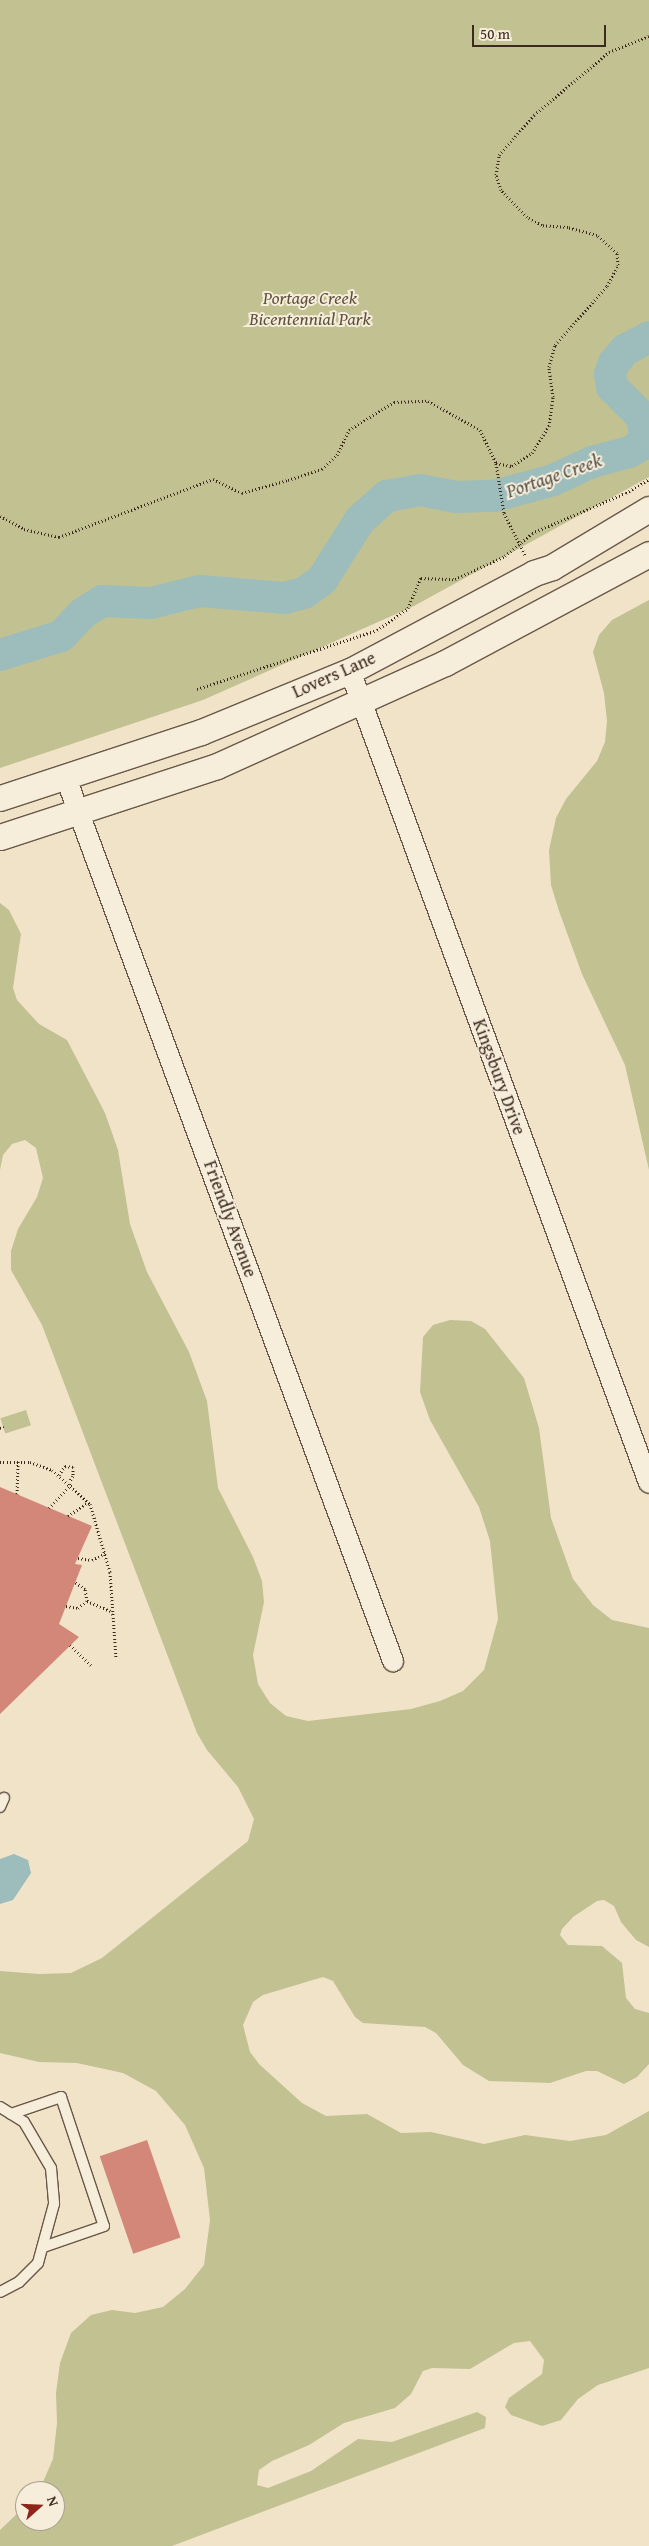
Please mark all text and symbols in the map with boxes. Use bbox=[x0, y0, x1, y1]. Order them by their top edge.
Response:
scale bar bbox=[474, 15, 608, 47]
text: 50 m bbox=[480, 23, 510, 44]
park label: Portage Creek Bicentennial Park bbox=[249, 288, 371, 330]
water label: Portage Creek bbox=[503, 449, 605, 503]
street label: Lovers Lane bbox=[289, 647, 379, 703]
street label: Kingsbury Drive bbox=[468, 1016, 530, 1138]
street label: Friendly Avenue bbox=[199, 1158, 261, 1280]
north arrow bbox=[15, 2481, 65, 2531]
text: N bbox=[42, 2493, 64, 2509]

